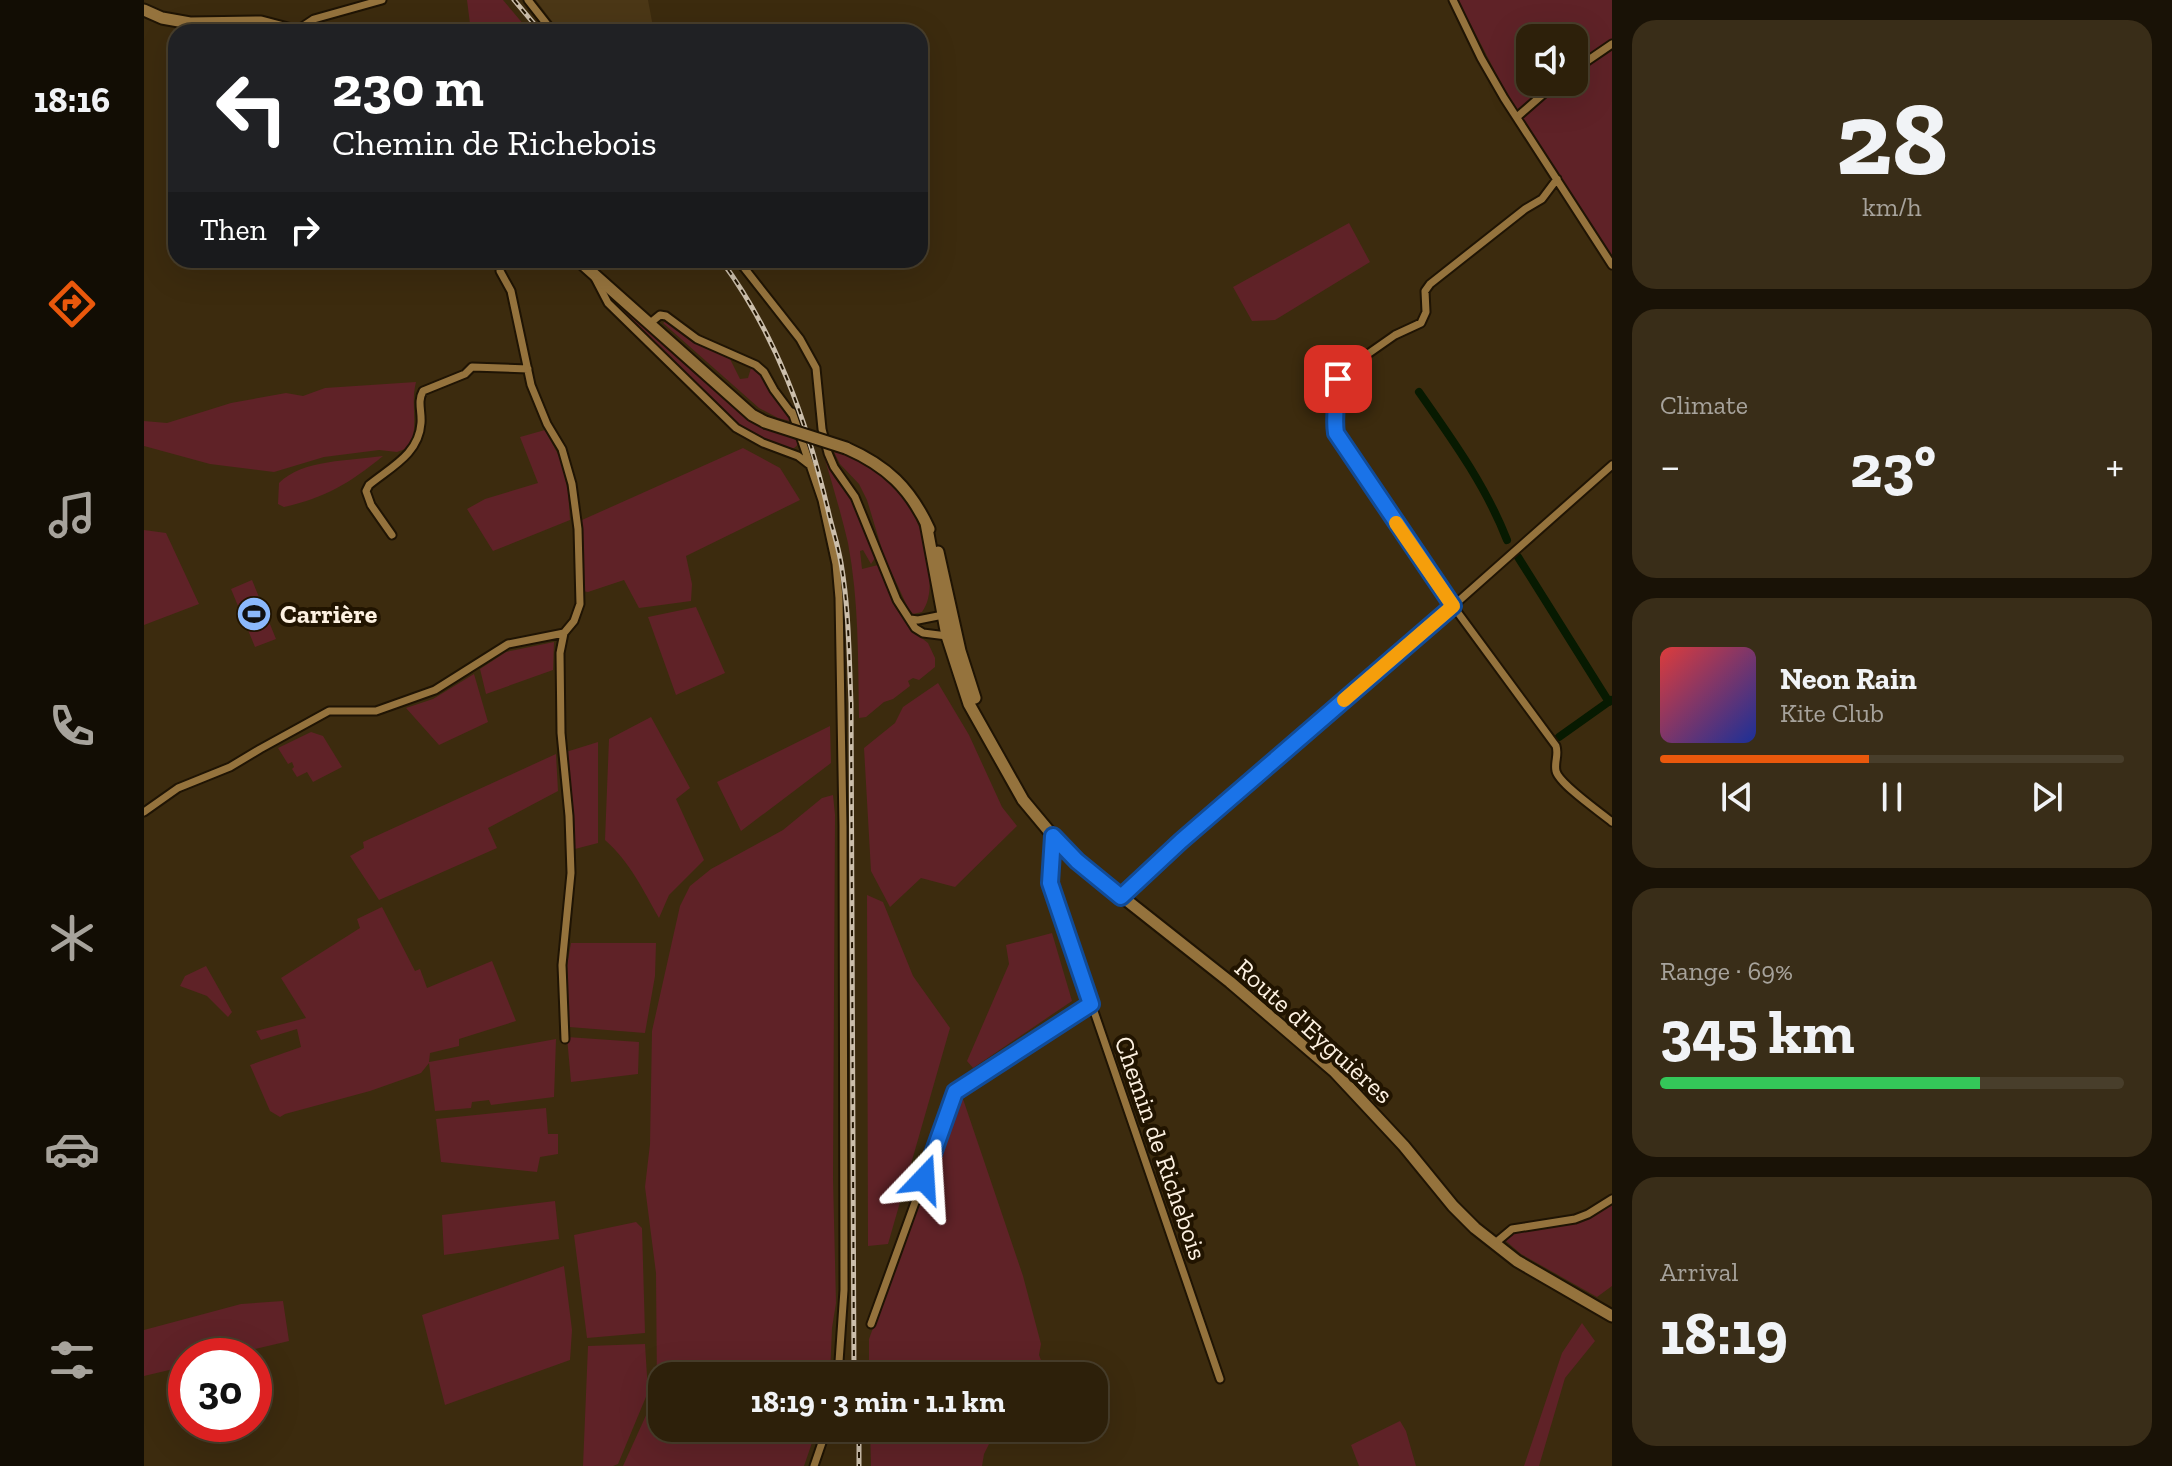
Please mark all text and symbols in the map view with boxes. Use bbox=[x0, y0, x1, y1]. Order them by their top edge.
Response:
map controls bbox=[1516, 24, 1588, 96]
button: sound bbox=[1516, 24, 1588, 96]
text: 230 m bbox=[332, 53, 484, 120]
icon: left bbox=[200, 56, 304, 160]
text: 28 bbox=[1836, 76, 1948, 201]
text: 18:16 bbox=[34, 78, 110, 121]
text: Chemin de Richebois bbox=[332, 121, 657, 164]
text: km/h bbox=[1862, 191, 1922, 223]
icon: right bbox=[283, 208, 327, 252]
text: Then bbox=[200, 212, 267, 248]
icon: directions bbox=[44, 276, 100, 332]
pin bbox=[1304, 345, 1372, 413]
icon: arrive bbox=[1316, 357, 1360, 401]
text: Climate bbox=[1660, 389, 1748, 421]
text: 23° bbox=[1850, 430, 1936, 502]
text: − bbox=[1660, 439, 1681, 492]
text: + bbox=[2105, 439, 2124, 492]
icon: music bbox=[44, 487, 100, 543]
sports icon: Carrière bbox=[235, 595, 273, 633]
place label: Carrière bbox=[280, 598, 378, 630]
text: Neon Rain bbox=[1780, 661, 1917, 697]
text: Kite Club bbox=[1780, 697, 1884, 729]
icon: phone bbox=[44, 698, 100, 754]
icon: previous bbox=[1715, 775, 1759, 819]
icon: pause bbox=[1870, 775, 1914, 819]
icon: next bbox=[2025, 775, 2069, 819]
icon: climate bbox=[44, 910, 100, 966]
street label: Route d'Eyguières bbox=[1228, 952, 1400, 1110]
text: Range · 69% bbox=[1660, 955, 1793, 987]
text: 345 km bbox=[1660, 996, 1854, 1068]
street label: Chemin de Richebois bbox=[1108, 1032, 1214, 1264]
icon: car bbox=[44, 1121, 100, 1177]
position arrow bbox=[882, 1137, 966, 1221]
text: Arrival bbox=[1660, 1256, 1738, 1288]
text: 18:19 bbox=[1660, 1297, 1788, 1369]
icon: filters bbox=[44, 1332, 100, 1388]
speed limit sign: 30 bbox=[168, 1338, 272, 1442]
text: 18:19 · 3 min · 1.1 km bbox=[751, 1384, 1005, 1420]

